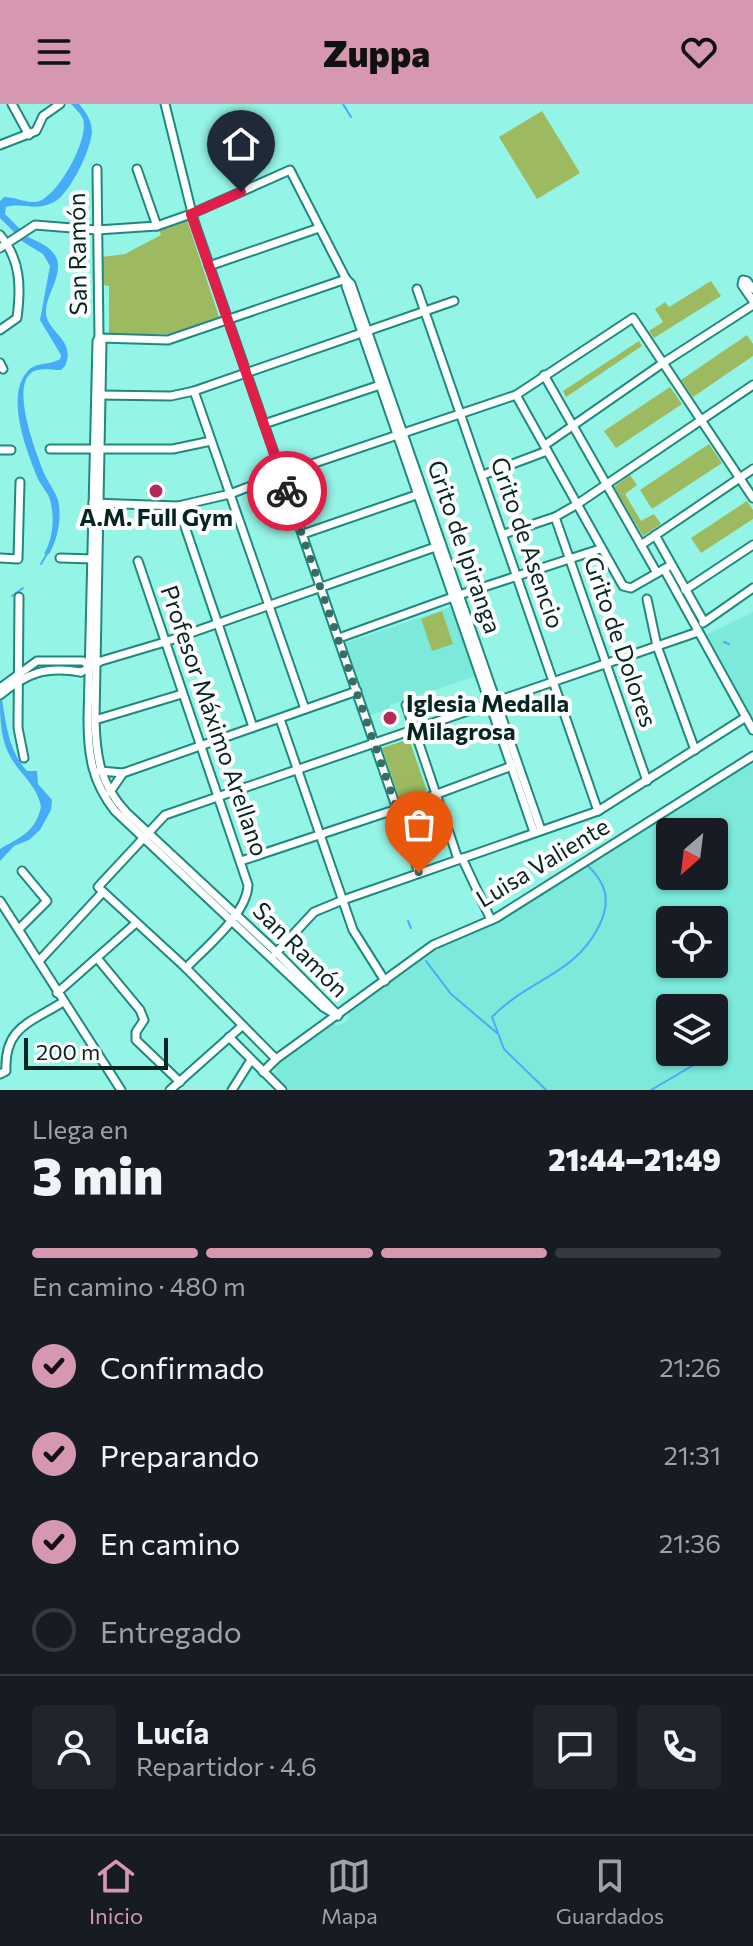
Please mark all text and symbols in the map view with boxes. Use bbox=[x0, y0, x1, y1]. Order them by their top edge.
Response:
icon: menu bbox=[32, 30, 76, 74]
text: Zuppa bbox=[323, 30, 430, 74]
icon: heart bbox=[677, 30, 721, 74]
pin bbox=[207, 110, 275, 192]
icon: home bbox=[219, 122, 263, 166]
street label: San Ramón bbox=[61, 192, 92, 316]
courier bbox=[247, 451, 327, 531]
street label: Grito de Asencio bbox=[486, 453, 571, 632]
street label: Grito de Ipiranga bbox=[422, 456, 509, 637]
icon: bike bbox=[265, 469, 309, 513]
marker: A.M. Full Gym bbox=[147, 482, 165, 500]
place label: A.M. Full Gym bbox=[79, 502, 233, 531]
street label: Grito de Dolores bbox=[579, 553, 664, 731]
street label: Profesor Máximo Arellano bbox=[155, 581, 275, 860]
place label: Iglesia Medalla Milagrosa bbox=[406, 688, 569, 745]
marker: Iglesia Medalla Milagrosa bbox=[381, 709, 399, 727]
pin bbox=[385, 791, 453, 873]
icon: bag bbox=[397, 803, 441, 847]
street label: Luisa Valiente bbox=[470, 811, 614, 913]
north arrow bbox=[656, 818, 728, 890]
map controls bbox=[656, 818, 728, 1066]
street label: San Ramón bbox=[247, 895, 355, 1003]
button: locate bbox=[656, 906, 728, 978]
button: layers bbox=[656, 994, 728, 1066]
scale bar bbox=[24, 1034, 168, 1070]
text: 200 m bbox=[36, 1038, 100, 1065]
text: Llega en bbox=[32, 1113, 128, 1144]
text: 21:44–21:49 bbox=[548, 1140, 721, 1177]
text: 3 min bbox=[32, 1142, 163, 1206]
text: En camino · 480 m bbox=[32, 1270, 246, 1301]
icon: check bbox=[32, 1344, 76, 1388]
text: Confirmado bbox=[100, 1348, 264, 1385]
text: 21:26 bbox=[659, 1351, 721, 1382]
icon: check bbox=[32, 1432, 76, 1476]
text: Preparando bbox=[100, 1436, 259, 1473]
text: 21:31 bbox=[663, 1439, 721, 1470]
icon: check bbox=[32, 1520, 76, 1564]
text: En camino bbox=[100, 1524, 240, 1561]
text: 21:36 bbox=[659, 1527, 721, 1558]
text: Entregado bbox=[100, 1612, 242, 1649]
button: person bbox=[32, 1705, 116, 1789]
button: chat bbox=[533, 1705, 617, 1789]
button: phone bbox=[637, 1705, 721, 1789]
text: Lucía bbox=[136, 1713, 209, 1750]
text: Repartidor · 4.6 bbox=[136, 1750, 317, 1781]
tab: Inicio bbox=[89, 1854, 143, 1929]
tab: Mapa bbox=[321, 1854, 378, 1929]
tab: Guardados bbox=[556, 1854, 664, 1929]

